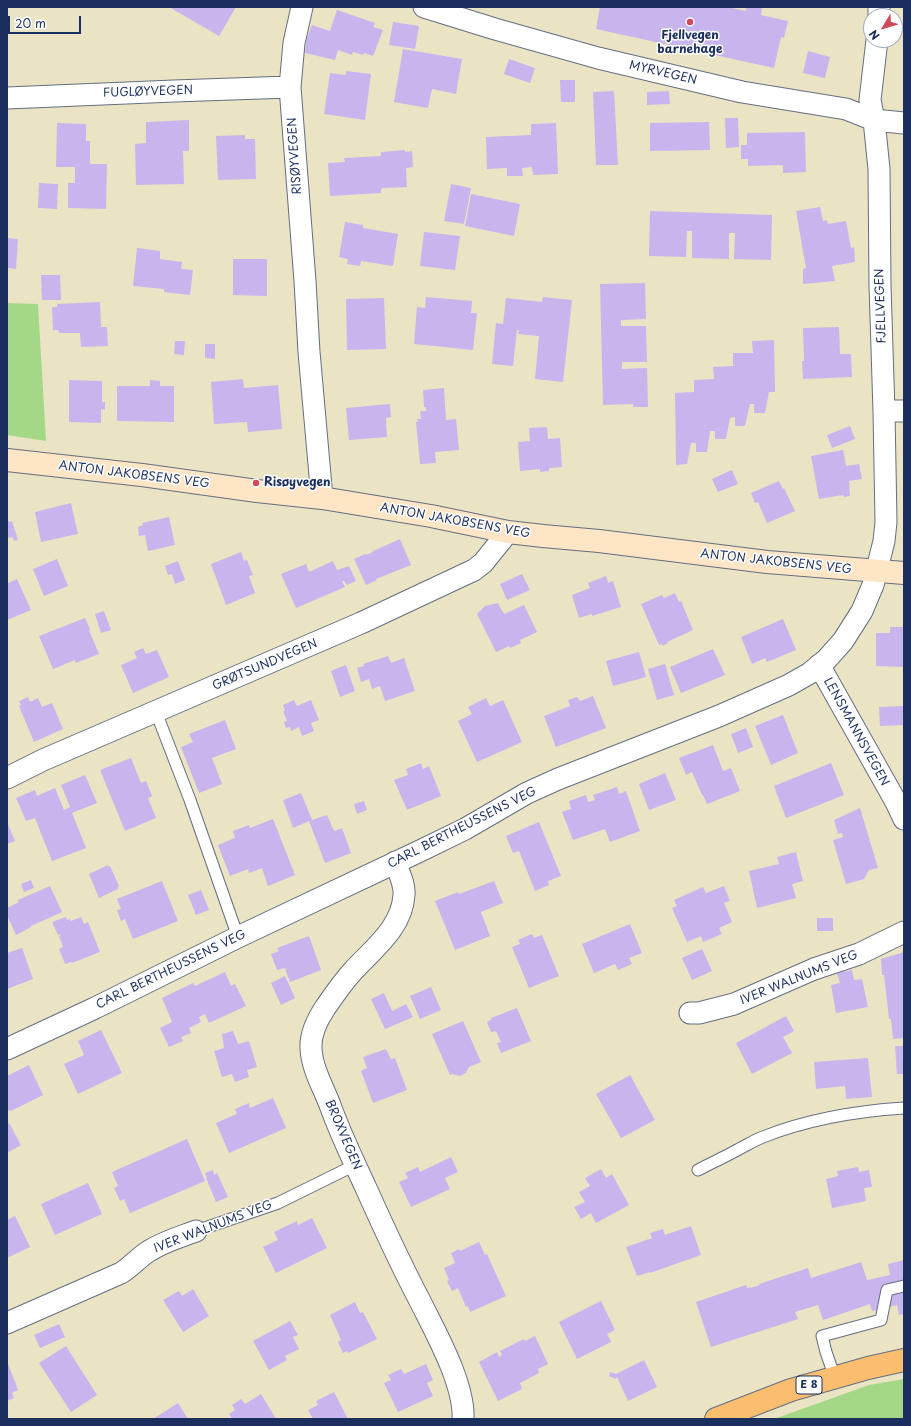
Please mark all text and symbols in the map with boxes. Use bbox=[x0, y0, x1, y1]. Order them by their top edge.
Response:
scale bar bbox=[10, 8, 83, 34]
north arrow bbox=[863, 8, 903, 48]
text: 20 m bbox=[15, 14, 46, 32]
marker: Fjellvegen barnehage bbox=[685, 17, 695, 27]
text: N bbox=[865, 26, 883, 44]
place label: Fjellvegen barnehage bbox=[658, 29, 722, 57]
street label: MYRVEGEN bbox=[628, 58, 698, 88]
street label: FUGLØYVEGEN bbox=[103, 83, 193, 101]
street label: RISØYVEGEN bbox=[285, 117, 305, 195]
street label: FJELLVEGEN bbox=[872, 268, 890, 344]
street label: ANTON JAKOBSENS VEG bbox=[58, 459, 210, 491]
place label: Risøyvegen bbox=[264, 476, 330, 490]
marker: Risøyvegen bbox=[251, 478, 261, 488]
street label: ANTON JAKOBSENS VEG bbox=[379, 501, 531, 541]
street label: ANTON JAKOBSENS VEG bbox=[700, 547, 852, 577]
street label: GRØTSUNDVEGEN bbox=[210, 636, 320, 694]
street label: LENSMANNSVEGEN bbox=[820, 675, 892, 789]
street label: CARL BERTHEUSSENS VEG bbox=[385, 784, 539, 872]
street label: CARL BERTHEUSSENS VEG bbox=[94, 927, 248, 1013]
street label: IVER WALNUMS VEG bbox=[738, 948, 860, 1008]
street label: BROXVEGEN bbox=[322, 1098, 364, 1172]
street label: IVER WALNUMS VEG bbox=[152, 1198, 274, 1256]
road number: E 8 bbox=[796, 1376, 822, 1394]

